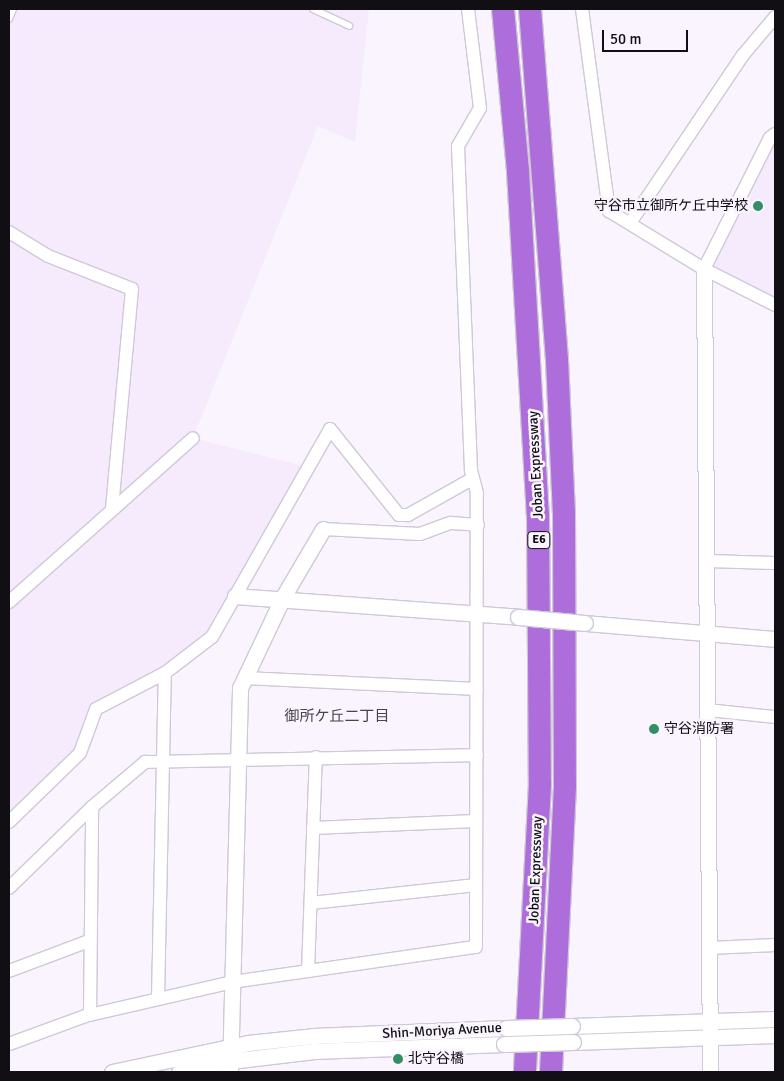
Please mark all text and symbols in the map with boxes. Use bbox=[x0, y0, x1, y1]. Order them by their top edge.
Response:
scale bar bbox=[604, 20, 690, 52]
text: 50 m bbox=[610, 30, 641, 48]
place label: 守谷市立御所ケ丘中学校 bbox=[594, 198, 748, 214]
marker: 守谷市立御所ケ丘中学校 bbox=[752, 200, 764, 212]
street label: Joban Expressway bbox=[525, 411, 547, 519]
road number: E6 bbox=[526, 530, 552, 550]
district label: 御所ケ丘二丁目 bbox=[285, 708, 389, 726]
place label: 守谷消防署 bbox=[664, 721, 734, 737]
marker: 守谷消防署 bbox=[648, 723, 660, 735]
street label: Joban Expressway bbox=[526, 816, 546, 924]
street label: Shin-Moriya Avenue bbox=[382, 1019, 502, 1043]
place label: 北守谷橋 bbox=[408, 1051, 464, 1067]
marker: 北守谷橋 bbox=[392, 1053, 404, 1065]

